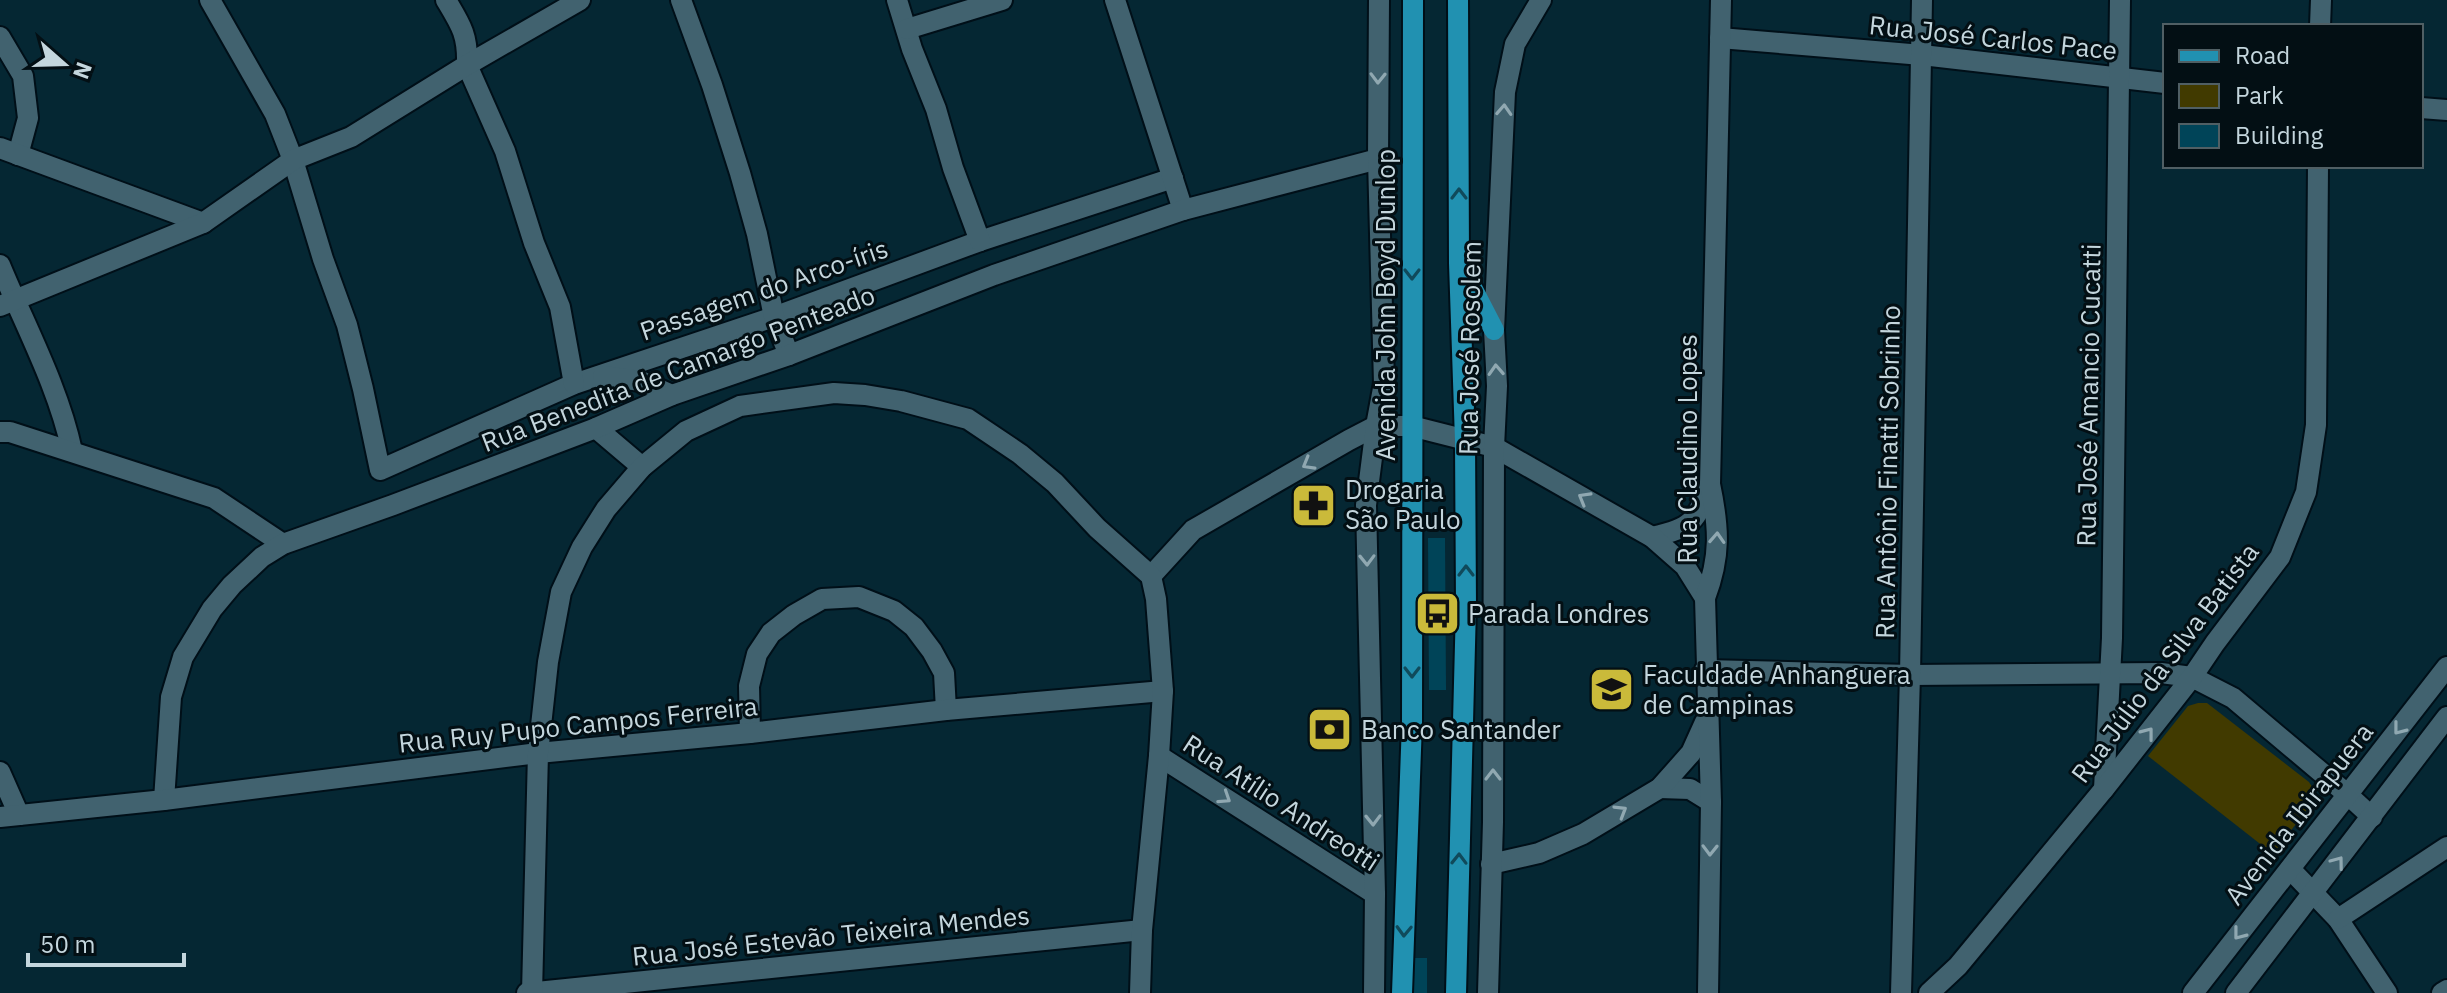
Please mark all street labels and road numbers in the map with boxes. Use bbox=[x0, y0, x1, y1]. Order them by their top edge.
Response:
street label: Rua José Carlos Pace bbox=[1868, 7, 2119, 67]
street label: Avenida John Boyd Dunlop bbox=[1368, 149, 1402, 461]
street label: Passagem do Arco-íris bbox=[635, 231, 892, 348]
street label: Rua José Rosolem bbox=[1450, 240, 1488, 455]
street label: Rua José Amancio Cucatti bbox=[2068, 243, 2108, 547]
street label: Rua Benedita de Camargo Penteado bbox=[476, 277, 879, 459]
street label: Rua Antônio Finatti Sobrinho bbox=[1867, 305, 1907, 639]
street label: Rua Claudino Lopes bbox=[1670, 334, 1704, 564]
street label: Rua Júlio da Silva Batista bbox=[2063, 536, 2266, 789]
street label: Rua Ruy Pupo Campos Ferreira bbox=[397, 688, 759, 760]
street label: Avenida Ibirapuera bbox=[2216, 715, 2380, 911]
street label: Rua Atílio Andreotti bbox=[1177, 726, 1386, 878]
street label: Rua José Estevão Teixeira Mendes bbox=[631, 897, 1031, 973]

